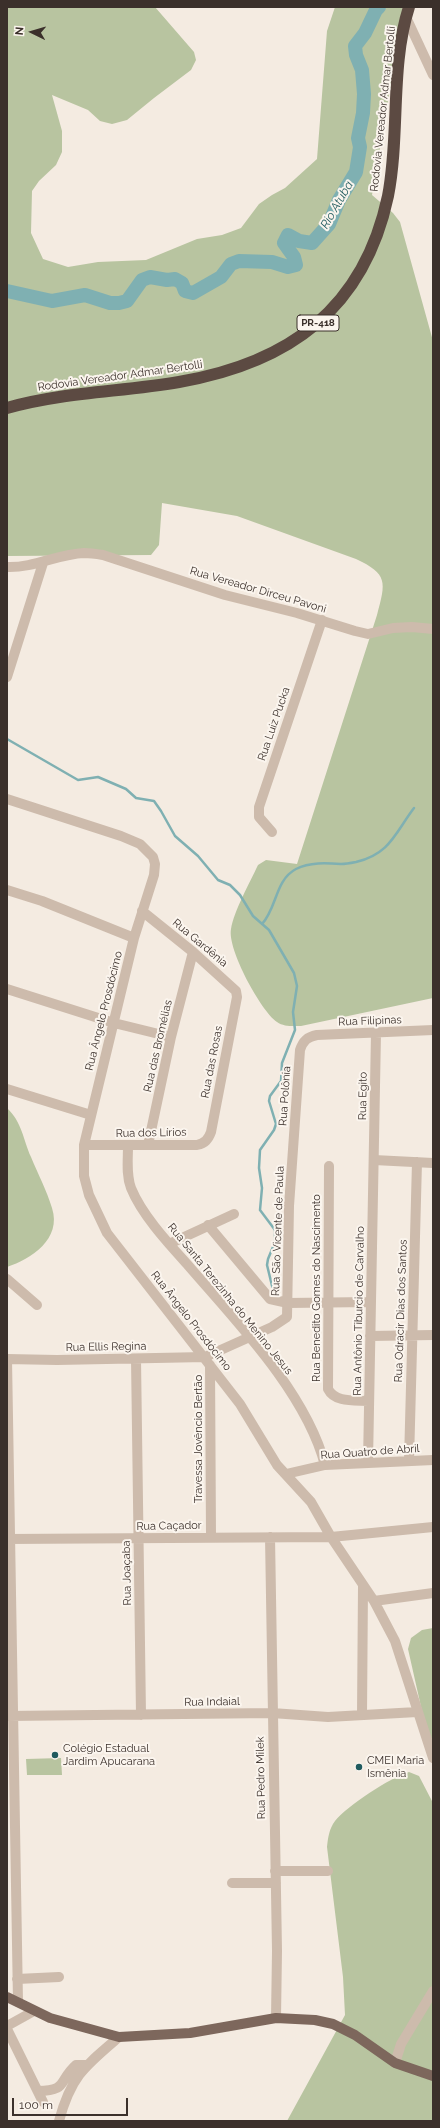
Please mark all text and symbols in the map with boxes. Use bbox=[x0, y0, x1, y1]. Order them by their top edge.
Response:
north arrow bbox=[12, 12, 52, 52]
text: N bbox=[13, 26, 26, 36]
street label: Rodovia Vereador Admar Bertolli bbox=[368, 26, 398, 192]
water label: Rio Atuba bbox=[318, 179, 356, 231]
road number: PR-418 bbox=[297, 315, 339, 331]
street label: Rodovia Vereador Admar Bertolli bbox=[37, 358, 203, 394]
street label: Rua Vereador Dirceu Pavoni bbox=[188, 564, 328, 616]
street label: Rua Luiz Pucka bbox=[255, 685, 293, 763]
street label: Rua Gardênia bbox=[170, 916, 230, 970]
street label: Rua Ângelo Prosdócimo bbox=[83, 950, 125, 1072]
street label: Rua das Bromélias bbox=[141, 999, 175, 1093]
street label: Rua Filipinas bbox=[338, 1013, 402, 1029]
street label: Rua das Rosas bbox=[199, 1025, 225, 1099]
street label: Rua Polônia bbox=[276, 1066, 294, 1126]
street label: Rua Egito bbox=[356, 1072, 370, 1120]
street label: Rua dos Lírios bbox=[115, 1126, 187, 1140]
street label: Rua São Vicente de Paula bbox=[269, 1166, 287, 1296]
street label: Rua Benedito Gomes do Nascimento bbox=[310, 1194, 324, 1382]
street label: Rua Santa Terezinha do Menino Jesus bbox=[165, 1221, 295, 1377]
street label: Rua Antônio Tiburcio de Carvalho bbox=[351, 1226, 367, 1396]
street label: Rua Odracir Dias dos Santos bbox=[392, 1239, 410, 1383]
street label: Rua Ângelo Prosdócimo bbox=[148, 1269, 234, 1373]
street label: Rua Ellis Regina bbox=[66, 1340, 146, 1354]
street label: Travessa Jovêncio Bertão bbox=[192, 1375, 206, 1503]
street label: Rua Quatro de Abril bbox=[320, 1442, 420, 1462]
street label: Rua Caçador bbox=[136, 1519, 202, 1533]
street label: Rua Joaçaba bbox=[120, 1540, 134, 1606]
street label: Rua Indaial bbox=[184, 1695, 240, 1709]
street label: Rua Pedro Milek bbox=[254, 1736, 268, 1820]
place label: Colégio Estadual Jardim Apucarana bbox=[63, 1742, 155, 1768]
marker: Colégio Estadual Jardim Apucarana bbox=[50, 1750, 60, 1760]
place label: CMEI Maria Ismênia bbox=[367, 1754, 424, 1780]
marker: CMEI Maria Ismênia bbox=[354, 1762, 364, 1772]
scale bar bbox=[14, 2090, 130, 2116]
text: 100 m bbox=[19, 2098, 53, 2112]

